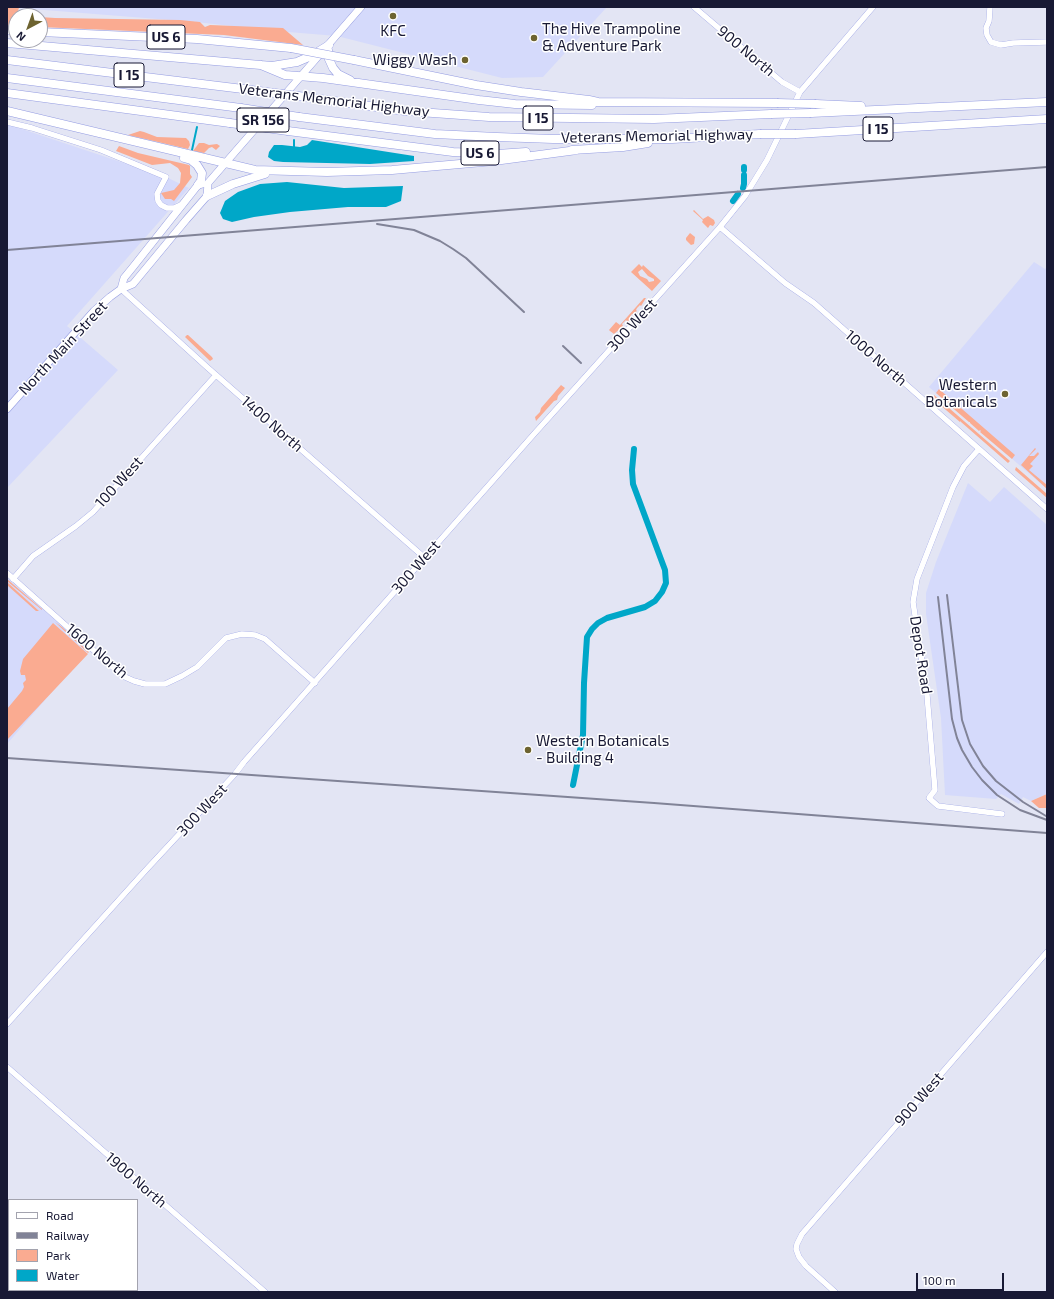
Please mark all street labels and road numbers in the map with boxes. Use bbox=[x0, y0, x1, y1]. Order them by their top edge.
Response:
street label: 900 North bbox=[714, 22, 778, 80]
road number: US 6 bbox=[147, 25, 185, 49]
road number: I 15 bbox=[114, 63, 144, 87]
street label: Veterans Memorial Highway bbox=[237, 79, 431, 121]
road number: I 15 bbox=[523, 106, 553, 130]
road number: SR 156 bbox=[237, 108, 289, 132]
road number: I 15 bbox=[863, 117, 893, 141]
street label: Veterans Memorial Highway bbox=[561, 125, 753, 147]
road number: US 6 bbox=[461, 141, 499, 165]
street label: 300 West bbox=[604, 295, 660, 355]
street label: North Main Street bbox=[15, 297, 111, 399]
street label: 1000 North bbox=[841, 326, 911, 390]
street label: 1400 North bbox=[237, 392, 307, 456]
street label: 100 West bbox=[91, 453, 147, 511]
street label: 300 West bbox=[388, 537, 444, 597]
street label: Depot Road bbox=[906, 615, 936, 695]
street label: 1600 North bbox=[62, 620, 132, 682]
street label: 300 West bbox=[173, 780, 231, 840]
street label: 900 West bbox=[891, 1068, 947, 1130]
street label: 1900 North bbox=[102, 1148, 170, 1212]

